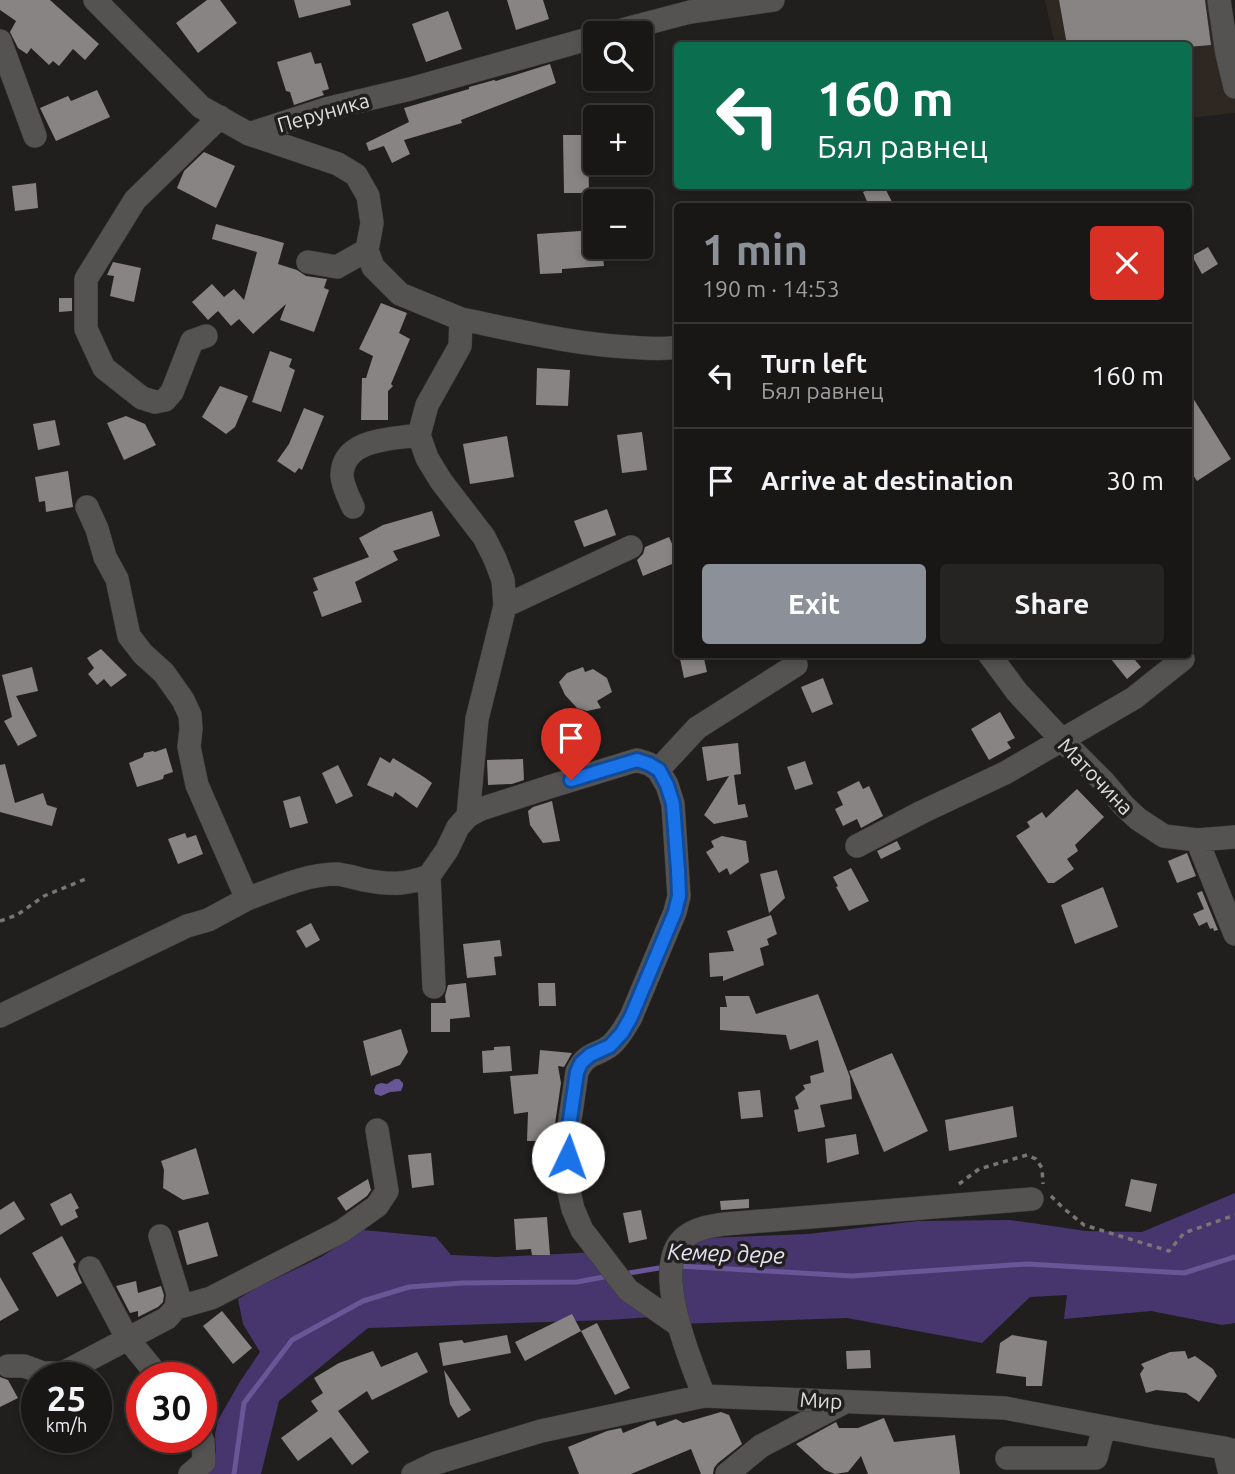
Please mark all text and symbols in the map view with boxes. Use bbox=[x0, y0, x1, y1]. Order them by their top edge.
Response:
map controls bbox=[583, 21, 653, 259]
button: search bbox=[583, 21, 653, 91]
icon: left bbox=[702, 70, 793, 161]
text: 160 m bbox=[817, 70, 954, 125]
street label: Перуника bbox=[274, 87, 372, 137]
button: + bbox=[583, 105, 653, 175]
text: Бял равнец bbox=[817, 128, 988, 164]
button: − bbox=[583, 189, 653, 259]
text: 1 min bbox=[702, 226, 808, 273]
button: close bbox=[1090, 226, 1164, 300]
text: 190 m · 14:53 bbox=[702, 276, 840, 301]
text: Turn left bbox=[761, 349, 867, 378]
icon: left bbox=[702, 357, 740, 395]
text: 160 m bbox=[1092, 361, 1164, 390]
text: Бял равнец bbox=[761, 378, 884, 403]
icon: arrive bbox=[702, 462, 740, 500]
text: Arrive at destination bbox=[761, 466, 1014, 495]
text: 30 m bbox=[1106, 466, 1164, 495]
button: Exit bbox=[702, 564, 926, 644]
button: Share bbox=[940, 564, 1164, 644]
pin bbox=[541, 708, 601, 780]
icon: arrive bbox=[552, 719, 590, 757]
street label: Маточина bbox=[1054, 733, 1138, 819]
position arrow bbox=[531, 1120, 605, 1194]
water label: Кемер дере bbox=[667, 1238, 785, 1268]
speed limit sign: 30 bbox=[126, 1362, 217, 1453]
text: 25 bbox=[47, 1378, 86, 1418]
street label: Мир bbox=[799, 1387, 843, 1413]
text: km/h bbox=[46, 1415, 87, 1435]

